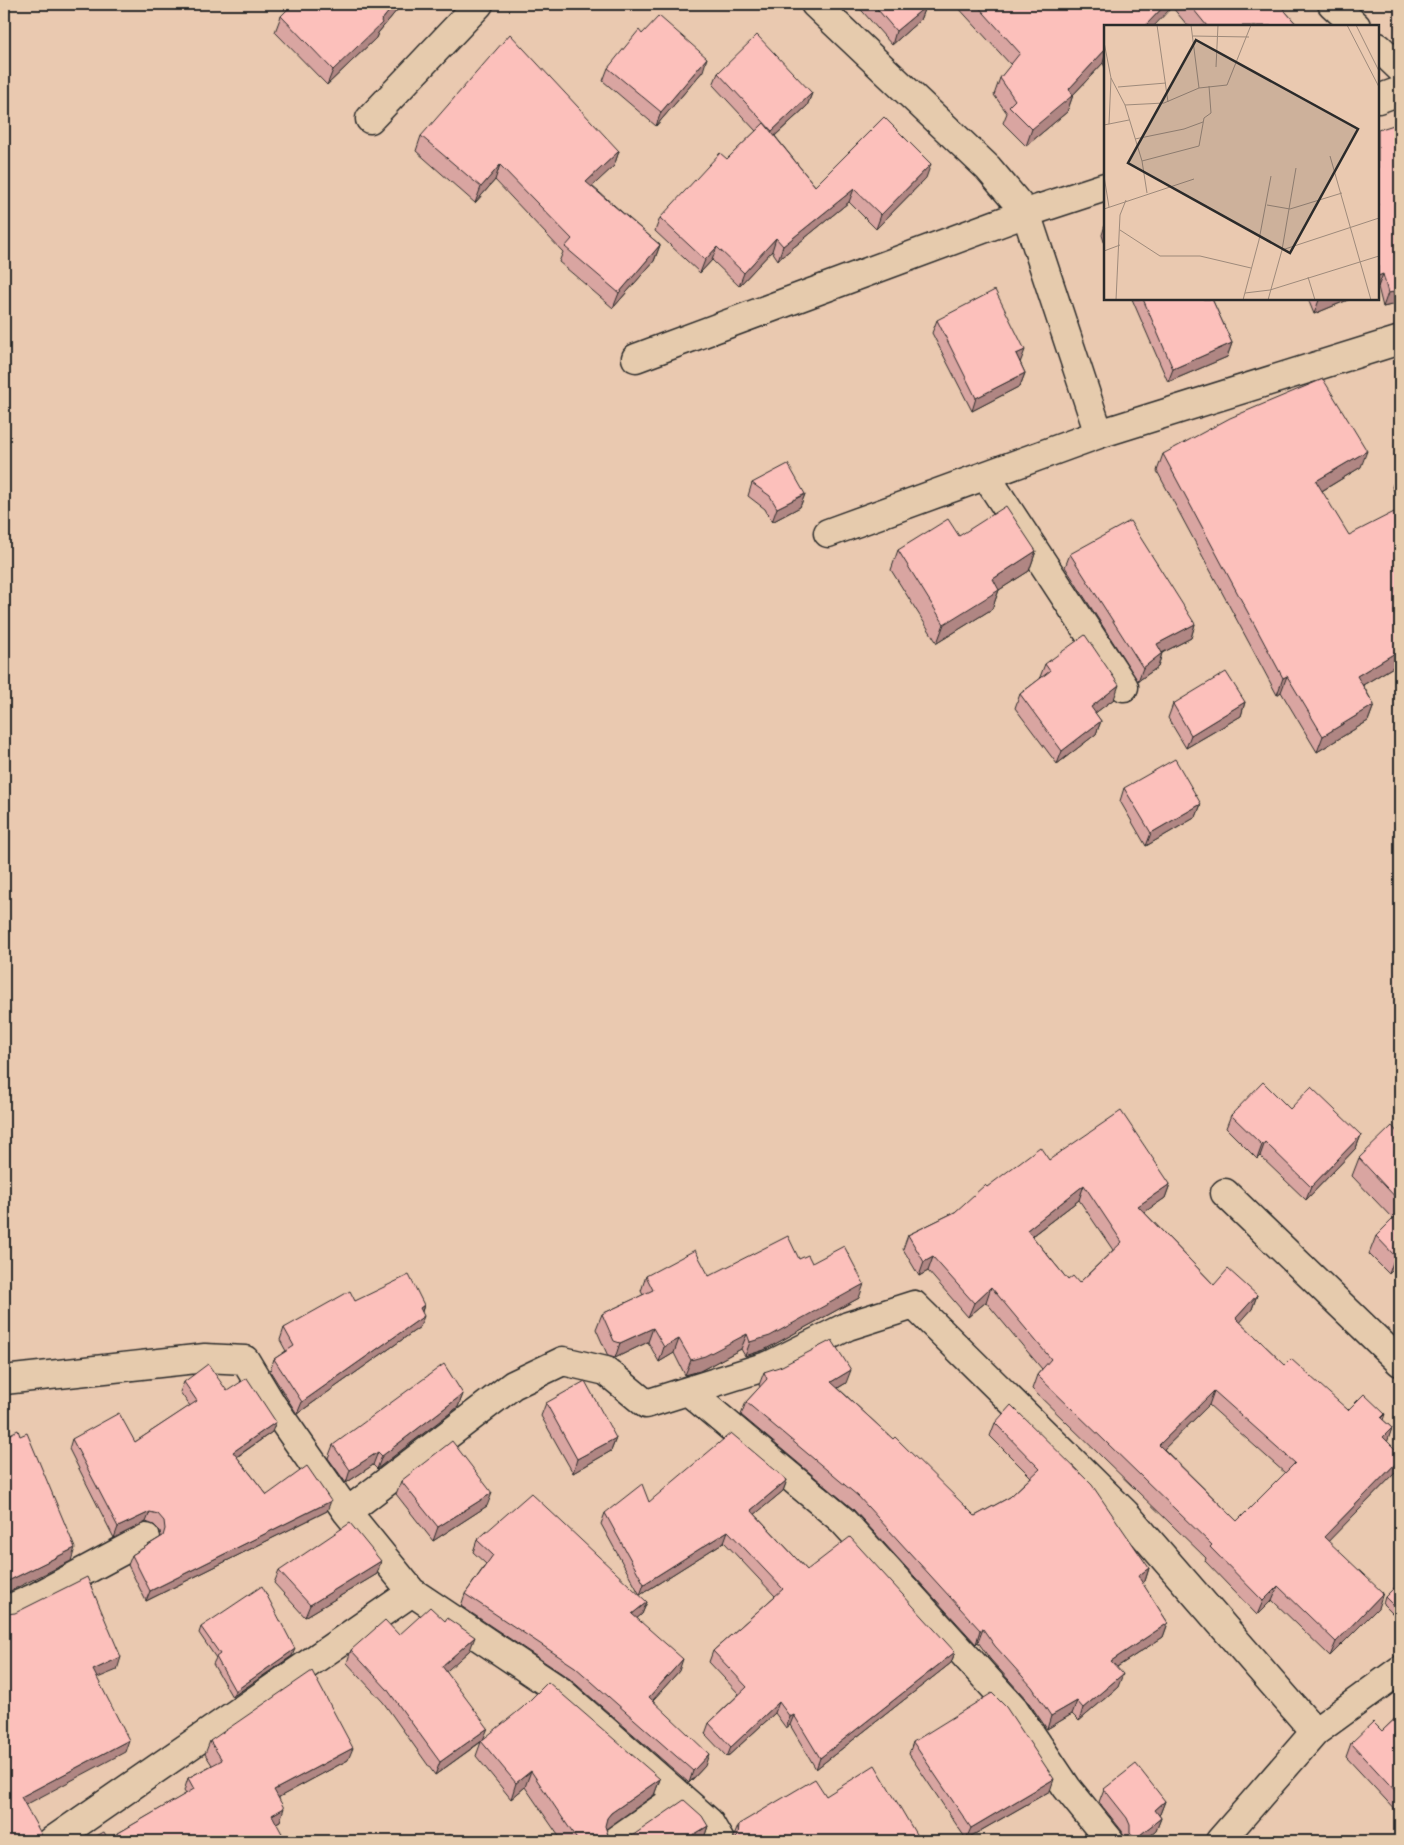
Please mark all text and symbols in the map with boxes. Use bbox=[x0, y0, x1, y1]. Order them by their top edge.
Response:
inset map bbox=[1104, 25, 1379, 300]

